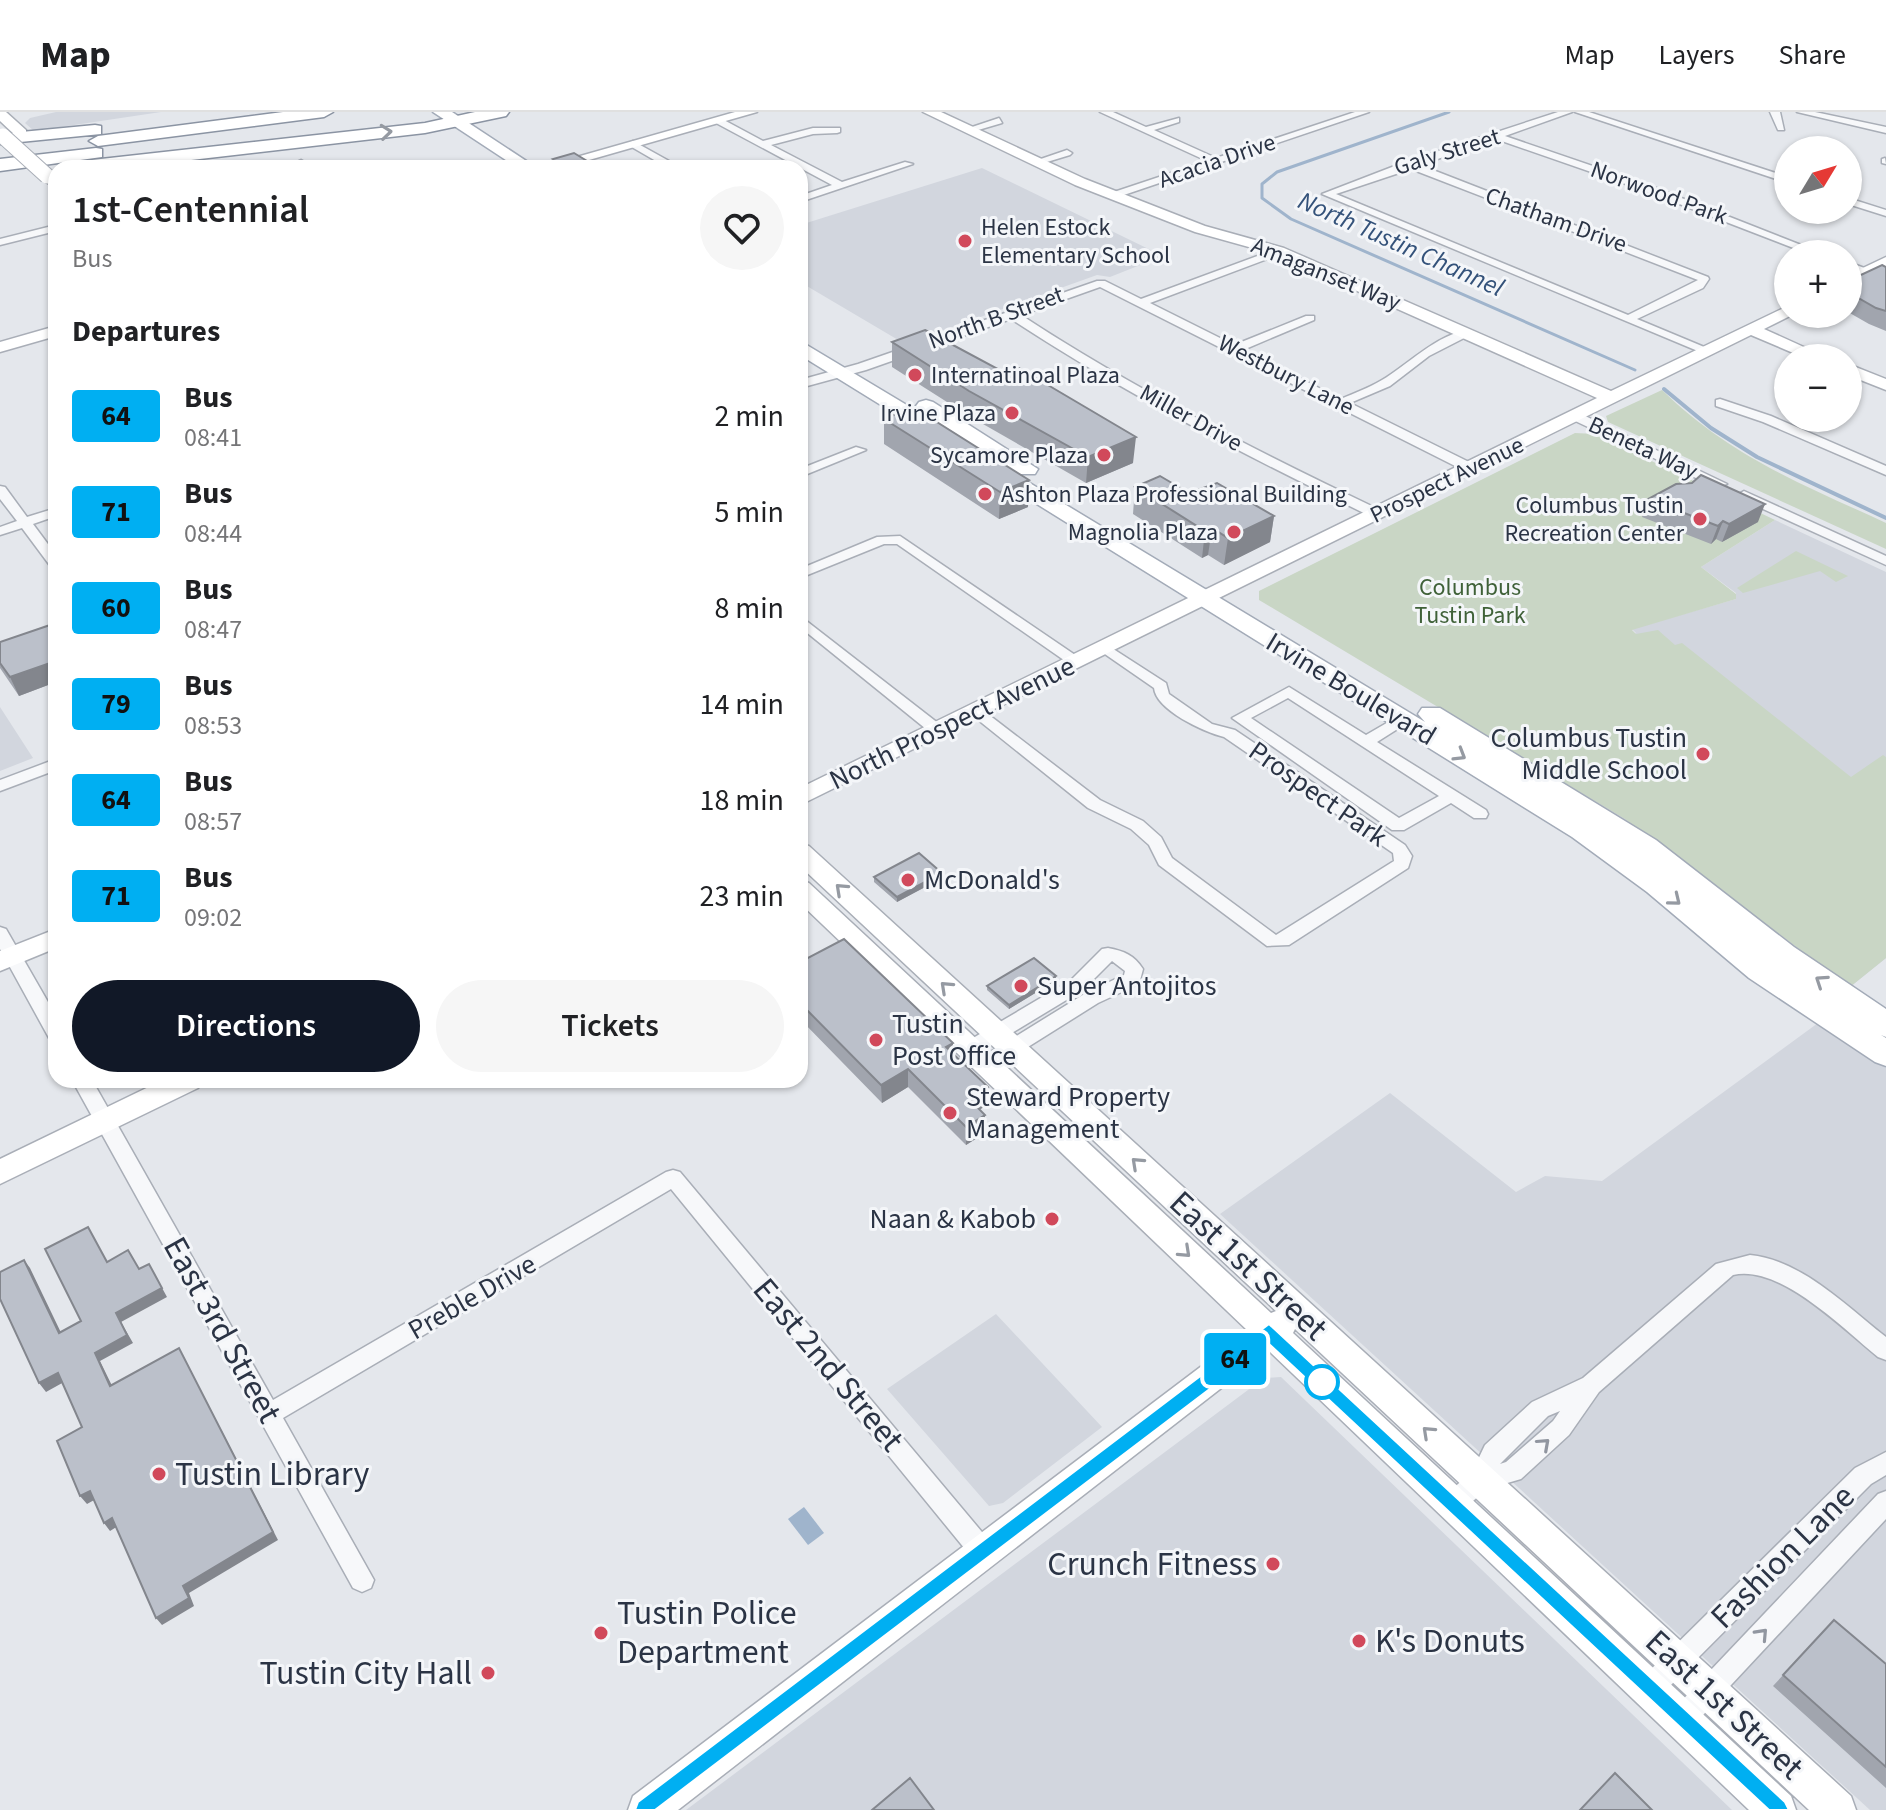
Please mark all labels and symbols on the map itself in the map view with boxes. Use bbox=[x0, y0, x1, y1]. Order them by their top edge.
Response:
street label: Galy Street bbox=[1390, 119, 1504, 185]
one-way arrow bbox=[380, 124, 393, 141]
street label: Acacia Drive bbox=[1154, 125, 1280, 197]
north arrow bbox=[1774, 136, 1862, 224]
street label: Norwood Park bbox=[1586, 152, 1733, 234]
street label: Chatham Drive bbox=[1480, 178, 1632, 262]
water label: North Tustin Channel bbox=[1292, 182, 1510, 306]
place label: Helen Estock Elementary School bbox=[981, 210, 1170, 273]
street label: Amaganset Way bbox=[1246, 228, 1406, 320]
marker: Helen Estock Elementary School bbox=[956, 232, 974, 250]
street label: North B Street bbox=[923, 277, 1069, 359]
street label: Westbury Lane bbox=[1212, 326, 1360, 424]
place label: Internatinoal Plaza bbox=[931, 358, 1120, 393]
marker: Internatinoal Plaza bbox=[906, 366, 924, 384]
street label: Miller Drive bbox=[1133, 375, 1249, 461]
place label: Irvine Plaza bbox=[880, 396, 996, 431]
marker: Irvine Plaza bbox=[1003, 404, 1021, 422]
street label: Beneta Way bbox=[1583, 407, 1703, 489]
street label: Prospect Avenue bbox=[1364, 428, 1530, 532]
place label: Sycamore Plaza bbox=[930, 438, 1088, 473]
marker: Sycamore Plaza bbox=[1095, 446, 1113, 464]
place label: Ashton Plaza Professional Building bbox=[1001, 477, 1347, 512]
marker: Ashton Plaza Professional Building bbox=[976, 485, 994, 503]
place label: Columbus Tustin Recreation Center bbox=[1505, 488, 1685, 551]
marker: Columbus Tustin Recreation Center bbox=[1691, 510, 1709, 528]
place label: Magnolia Plaza bbox=[1068, 515, 1218, 550]
marker: Magnolia Plaza bbox=[1225, 523, 1243, 541]
park label: Columbus Tustin Park bbox=[1414, 570, 1526, 633]
street label: Irvine Boulevard bbox=[1258, 622, 1444, 756]
street label: North Prospect Avenue bbox=[822, 646, 1082, 800]
place label: Columbus Tustin Middle School bbox=[1490, 718, 1687, 790]
street label: Prospect Park bbox=[1240, 731, 1396, 857]
one-way arrow bbox=[1451, 745, 1466, 761]
marker: Columbus Tustin Middle School bbox=[1694, 745, 1712, 763]
place label: McDonald's bbox=[924, 860, 1060, 900]
marker: McDonald's bbox=[899, 871, 917, 889]
one-way arrow bbox=[835, 885, 850, 899]
one-way arrow bbox=[1666, 890, 1680, 905]
place label: Super Antojitos bbox=[1037, 966, 1216, 1006]
one-way arrow bbox=[1816, 976, 1830, 991]
marker: Super Antojitos bbox=[1012, 977, 1030, 995]
one-way arrow bbox=[941, 981, 955, 996]
place label: Tustin Post Office bbox=[892, 1004, 1016, 1076]
marker: Tustin Post Office bbox=[867, 1031, 885, 1049]
place label: Steward Property Management bbox=[966, 1077, 1170, 1149]
marker: Steward Property Management bbox=[941, 1104, 959, 1122]
one-way arrow bbox=[1132, 1158, 1146, 1173]
street label: East 1st Street bbox=[1158, 1180, 1339, 1353]
place label: Naan & Kabob bbox=[870, 1199, 1036, 1239]
marker: Naan & Kabob bbox=[1043, 1210, 1061, 1228]
street label: East 3rd Street bbox=[151, 1228, 294, 1432]
one-way arrow bbox=[1176, 1243, 1190, 1257]
street label: Preble Drive bbox=[401, 1244, 543, 1350]
street label: East 2nd Street bbox=[741, 1268, 916, 1463]
line badge: 64 bbox=[1199, 1333, 1271, 1385]
unlabelled marker bbox=[1305, 1365, 1339, 1399]
one-way arrow bbox=[1423, 1426, 1437, 1441]
one-way arrow bbox=[1534, 1439, 1549, 1453]
place label: Tustin Library bbox=[175, 1450, 369, 1499]
marker: Tustin Library bbox=[150, 1465, 168, 1483]
street label: Fashion Lane bbox=[1700, 1474, 1866, 1640]
place label: Crunch Fitness bbox=[1047, 1540, 1257, 1589]
marker: Crunch Fitness bbox=[1264, 1555, 1282, 1573]
place label: Tustin Police Department bbox=[617, 1589, 797, 1677]
place label: K's Donuts bbox=[1375, 1617, 1525, 1666]
street label: East 1st Street bbox=[1634, 1619, 1815, 1792]
marker: Tustin Police Department bbox=[592, 1624, 610, 1642]
one-way arrow bbox=[1753, 1629, 1768, 1643]
marker: K's Donuts bbox=[1350, 1632, 1368, 1650]
place label: Tustin City Hall bbox=[259, 1649, 472, 1698]
marker: Tustin City Hall bbox=[479, 1664, 497, 1682]

